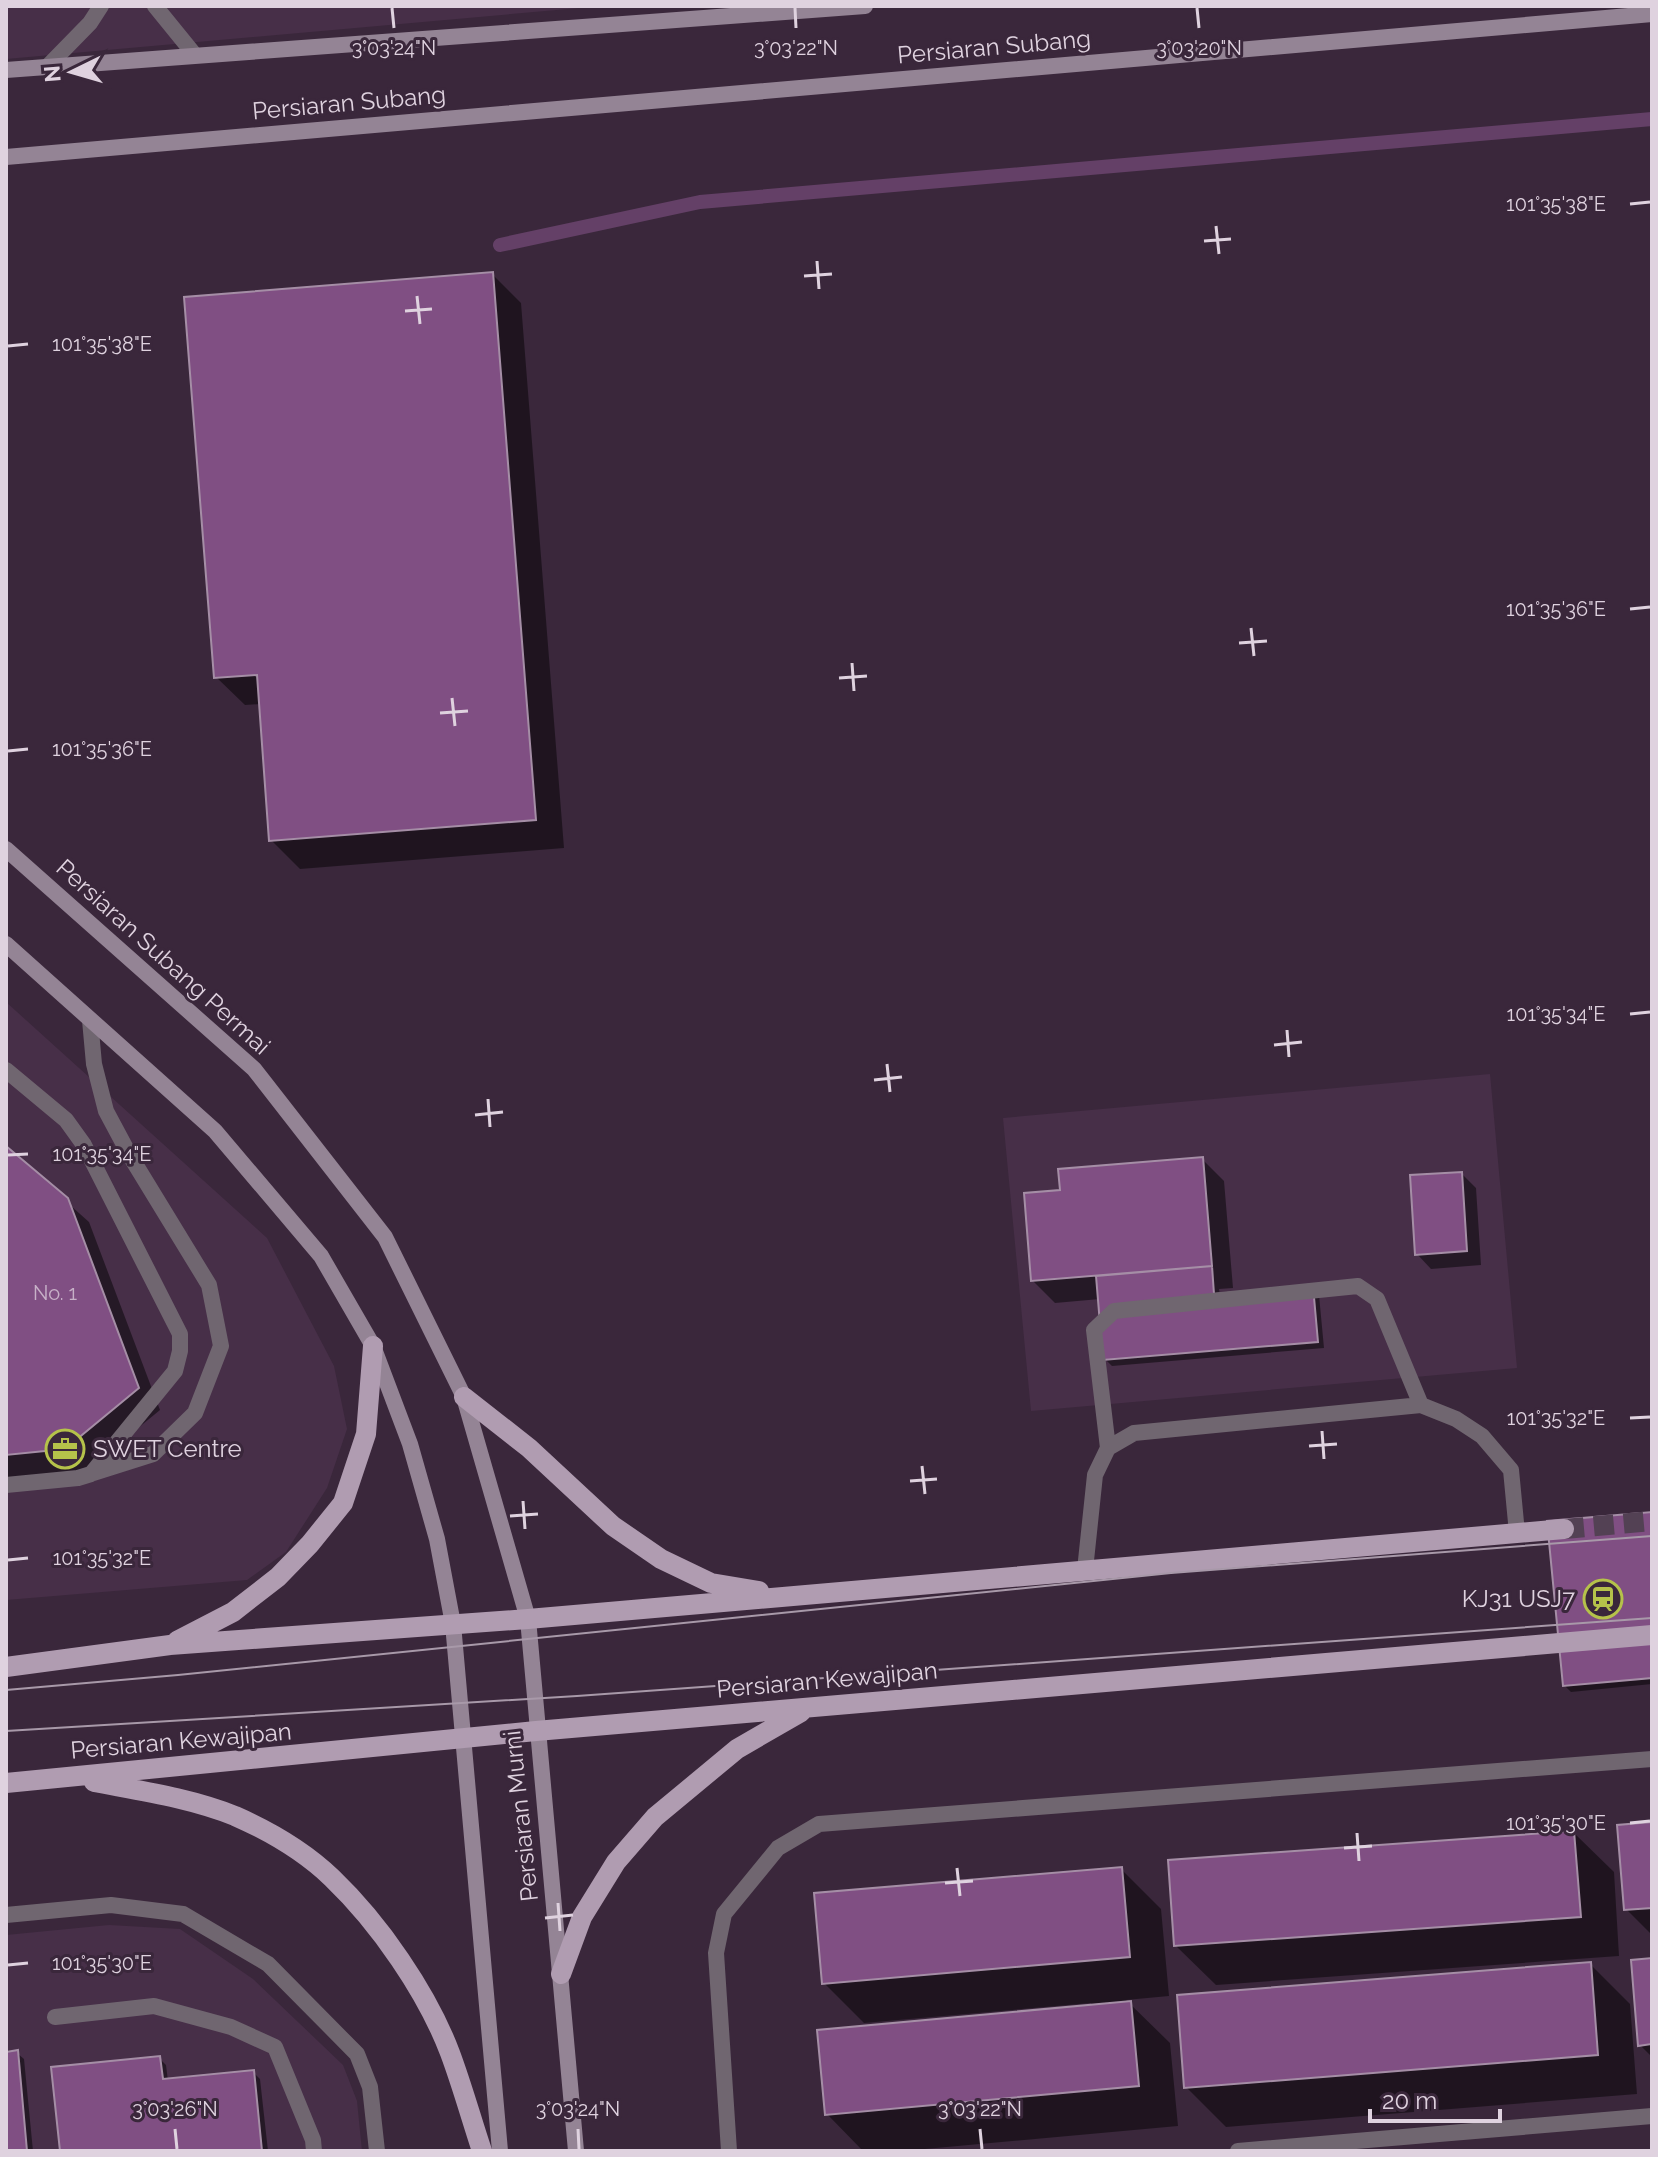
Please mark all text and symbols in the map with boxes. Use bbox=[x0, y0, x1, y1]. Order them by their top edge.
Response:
street label: Persiaran Subang bbox=[896, 24, 1092, 69]
north arrow bbox=[32, 32, 112, 112]
text: 3°03'24"N bbox=[352, 36, 436, 60]
text: 3°03'22"N bbox=[754, 36, 838, 60]
text: 3°03'20"N bbox=[1156, 36, 1242, 60]
text: N bbox=[38, 64, 66, 83]
street label: Persiaran Subang bbox=[251, 80, 447, 125]
text: 101°35'38"E bbox=[1506, 192, 1606, 216]
text: 101°35'38"E bbox=[52, 332, 152, 356]
text: 101°35'36"E bbox=[1506, 597, 1606, 621]
text: 101°35'36"E bbox=[52, 737, 152, 761]
street label: Persiaran Subang Permai bbox=[50, 853, 276, 1060]
text: 101°35'34"E bbox=[1507, 1002, 1605, 1026]
text: 101°35'34"E bbox=[53, 1142, 151, 1166]
house number: No. 1 bbox=[33, 1281, 78, 1305]
text: 101°35'32"E bbox=[1507, 1406, 1605, 1430]
office icon: SWET Centre bbox=[44, 1428, 86, 1470]
place label: SWET Centre bbox=[93, 1434, 242, 1463]
text: 101°35'32"E bbox=[53, 1546, 151, 1570]
station icon: KJ31 USJ7 bbox=[1582, 1578, 1624, 1620]
place label: KJ31 USJ7 bbox=[1462, 1584, 1575, 1613]
street label: Persiaran Kewajipan bbox=[715, 1655, 939, 1704]
street label: Persiaran Kewajipan bbox=[69, 1716, 293, 1765]
street label: Persiaran Murni bbox=[497, 1729, 544, 1903]
text: 101°35'30"E bbox=[1506, 1811, 1606, 1835]
text: 101°35'30"E bbox=[52, 1951, 152, 1975]
scale bar bbox=[1370, 2073, 1500, 2123]
text: 20 m bbox=[1382, 2086, 1437, 2115]
text: 3°03'26"N bbox=[132, 2097, 218, 2121]
text: 3°03'24"N bbox=[536, 2097, 620, 2121]
text: 3°03'22"N bbox=[938, 2097, 1022, 2121]

